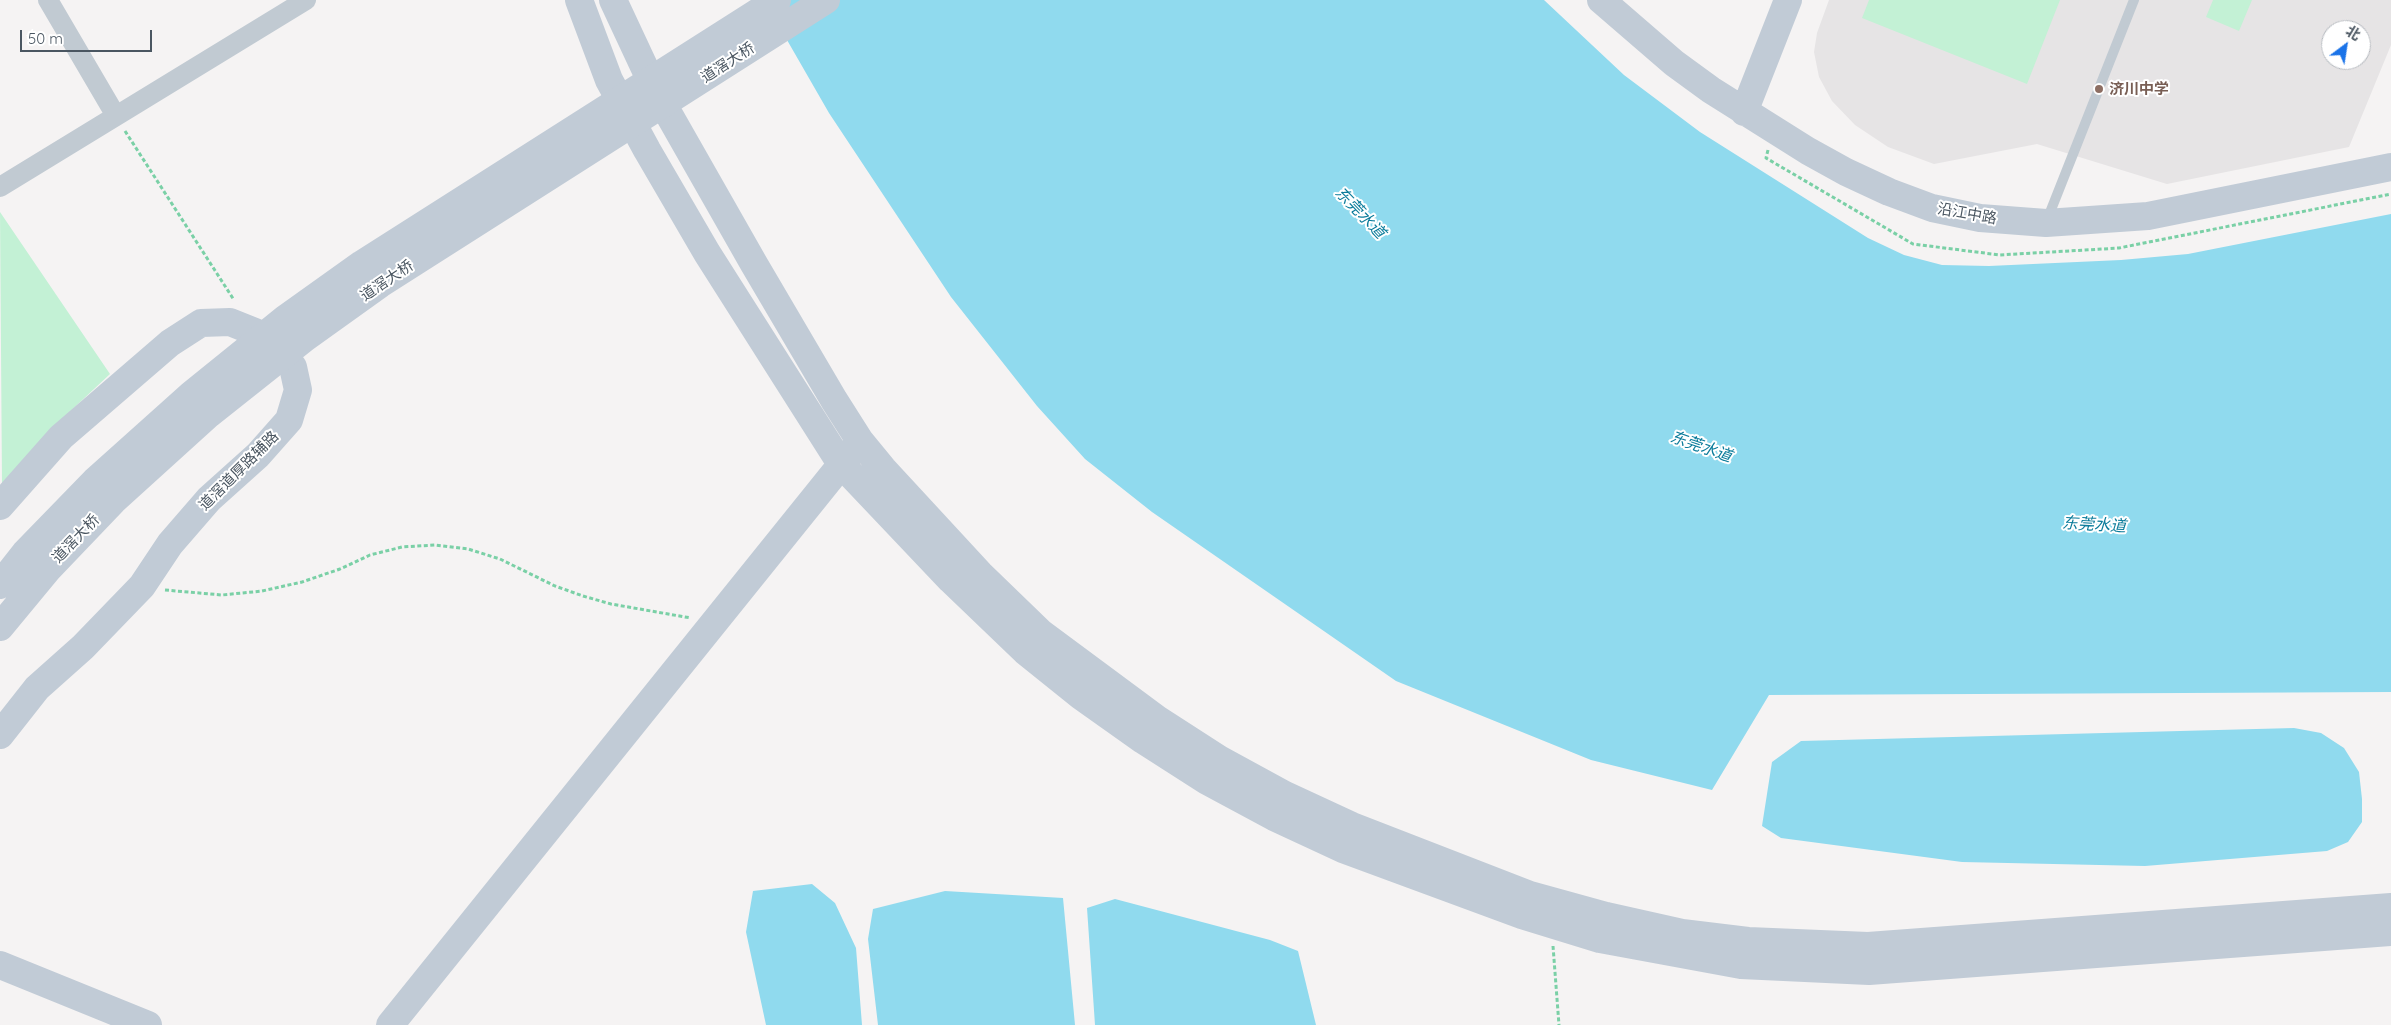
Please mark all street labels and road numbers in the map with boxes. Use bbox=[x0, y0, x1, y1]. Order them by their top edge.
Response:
street label: 道滘大桥 bbox=[698, 39, 758, 87]
street label: 沿江中路 bbox=[1936, 200, 1998, 228]
street label: 道滘大桥 bbox=[357, 257, 417, 305]
street label: 道滘道厚路辅路 bbox=[196, 428, 282, 514]
street label: 道滘大桥 bbox=[49, 511, 103, 567]

